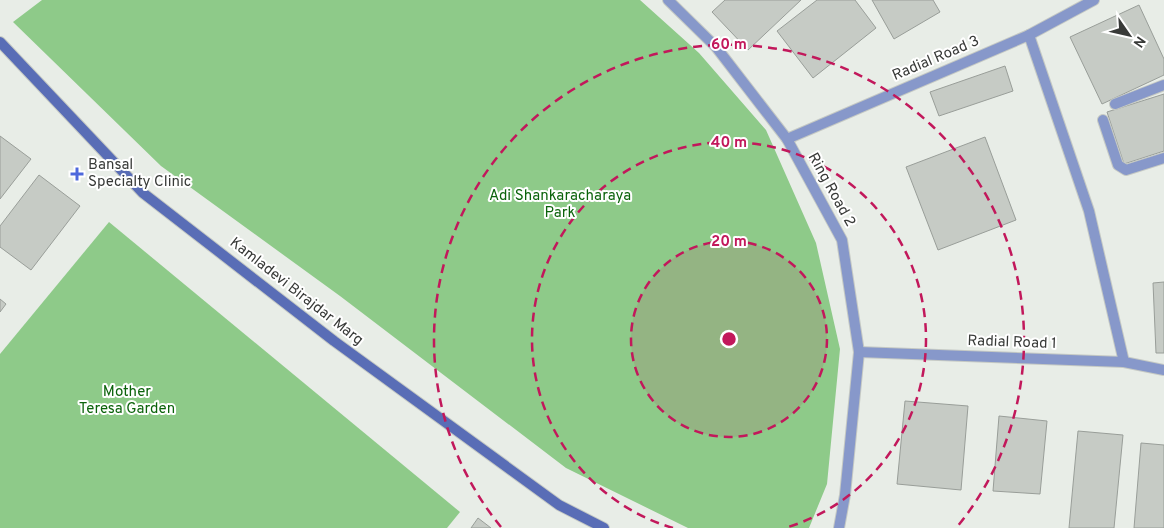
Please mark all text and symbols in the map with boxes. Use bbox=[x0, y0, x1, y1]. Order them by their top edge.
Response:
north arrow bbox=[1104, 10, 1154, 60]
street label: Radial Road 3 bbox=[890, 32, 982, 86]
text: N bbox=[1129, 33, 1148, 50]
text: 60 m bbox=[711, 36, 747, 55]
text: 40 m bbox=[711, 134, 747, 153]
street label: Ring Road 2 bbox=[803, 150, 859, 230]
place label: Bansal Specialty Clinic bbox=[88, 156, 191, 192]
marker: Bansal Specialty Clinic bbox=[70, 167, 84, 181]
park label: Adi Shankaracharaya Park bbox=[489, 187, 631, 223]
text: 20 m bbox=[711, 233, 747, 252]
street label: Kamladevi Birajdar Marg bbox=[225, 234, 367, 350]
centre of rings bbox=[720, 330, 738, 348]
street label: Radial Road 1 bbox=[967, 332, 1057, 354]
park label: Mother Teresa Garden bbox=[79, 383, 175, 419]

